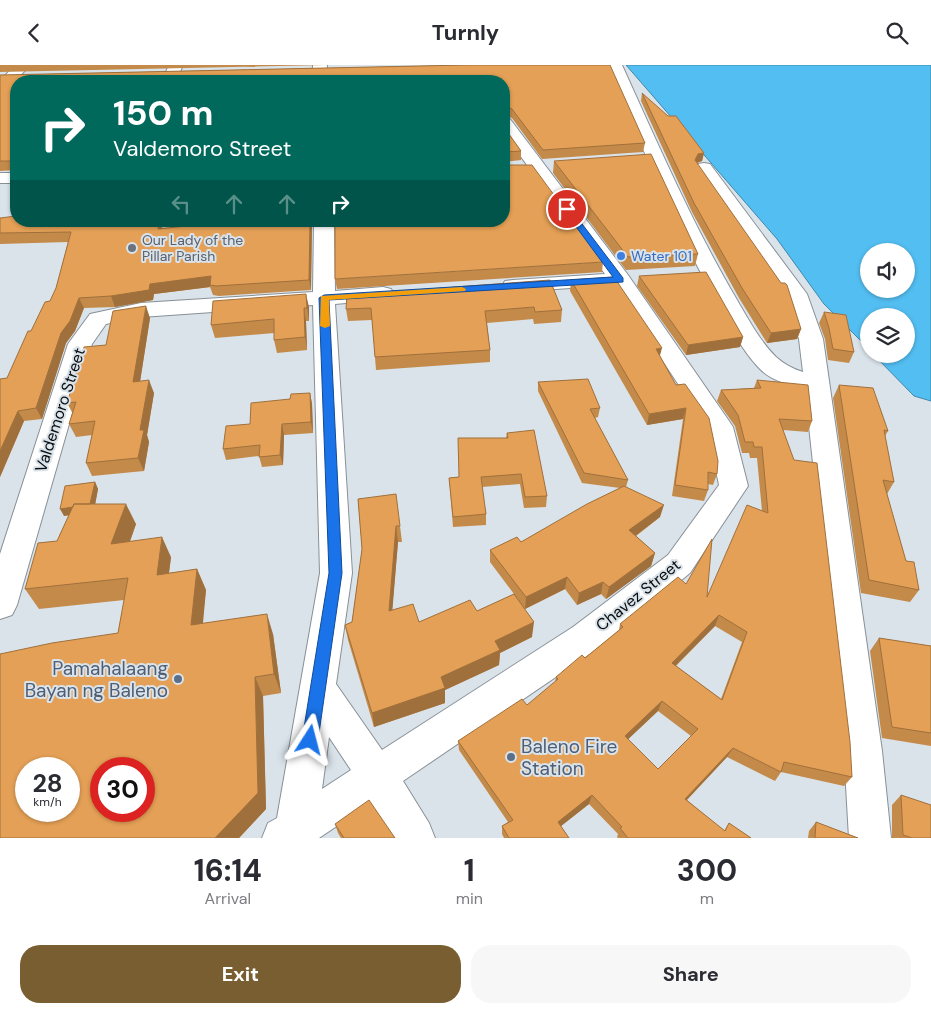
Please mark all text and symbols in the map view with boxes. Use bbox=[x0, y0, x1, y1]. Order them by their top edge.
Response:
text: Turnly bbox=[432, 18, 499, 47]
icon: back bbox=[20, 19, 48, 47]
icon: search bbox=[883, 19, 911, 47]
text: 150 m bbox=[113, 90, 213, 136]
icon: right bbox=[30, 95, 95, 160]
text: Valdemoro Street bbox=[113, 134, 291, 163]
pin bbox=[546, 188, 588, 230]
icon: left bbox=[167, 190, 195, 218]
icon: ahead bbox=[220, 190, 248, 218]
icon: ahead bbox=[273, 190, 301, 218]
icon: right bbox=[326, 190, 354, 218]
icon: arrive bbox=[553, 195, 581, 223]
place label: Our Lady of the Pillar Parish bbox=[142, 231, 243, 265]
marker: Our Lady of the Pillar Parish bbox=[126, 242, 138, 254]
map controls bbox=[860, 243, 915, 363]
button: sound bbox=[860, 243, 915, 298]
place label: Water 101 bbox=[631, 247, 692, 265]
marker: Water 101 bbox=[615, 250, 627, 262]
button: layers bbox=[860, 308, 915, 363]
street label: Valdemoro Street bbox=[30, 345, 90, 475]
street label: Chavez Street bbox=[591, 554, 685, 636]
place label: Pamahalaang Bayan ng Baleno bbox=[25, 656, 168, 703]
marker: Pamahalaang Bayan ng Baleno bbox=[172, 673, 184, 685]
position arrow bbox=[283, 713, 335, 765]
place label: Baleno Fire Station bbox=[521, 734, 617, 781]
marker: Baleno Fire Station bbox=[505, 751, 517, 763]
speed limit sign: 30 bbox=[90, 757, 155, 822]
text: 28 bbox=[32, 767, 63, 800]
text: km/h bbox=[33, 794, 62, 810]
text: 16:14 bbox=[194, 851, 262, 890]
text: 1 bbox=[464, 851, 475, 890]
text: 300 bbox=[677, 851, 737, 890]
text: Arrival bbox=[205, 888, 251, 909]
text: min bbox=[456, 888, 483, 909]
text: m bbox=[700, 888, 714, 909]
button: Exit bbox=[20, 945, 461, 1003]
button: Share bbox=[471, 945, 911, 1003]

